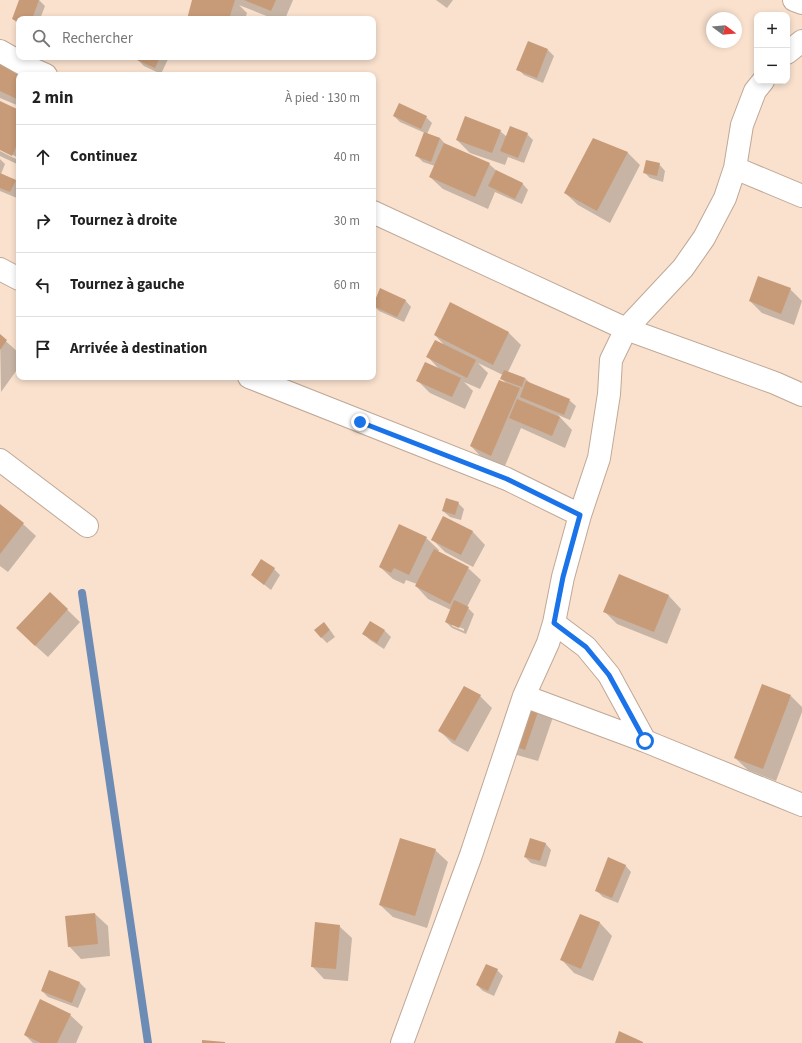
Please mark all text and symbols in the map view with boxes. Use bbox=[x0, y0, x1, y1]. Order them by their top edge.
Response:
north arrow bbox=[706, 12, 742, 48]
map controls bbox=[754, 12, 790, 84]
button: + bbox=[754, 12, 790, 48]
search box bbox=[16, 16, 376, 60]
icon: search bbox=[30, 27, 52, 49]
text: Rechercher bbox=[62, 28, 133, 49]
button: − bbox=[754, 48, 790, 84]
text: 2 min bbox=[32, 86, 73, 110]
text: À pied · 130 m bbox=[285, 89, 360, 107]
icon: ahead bbox=[32, 146, 54, 168]
text: Continuez bbox=[70, 146, 137, 167]
text: 40 m bbox=[334, 148, 360, 166]
icon: right bbox=[32, 210, 54, 232]
text: Tournez à droite bbox=[70, 210, 177, 231]
text: 30 m bbox=[334, 212, 360, 230]
icon: left bbox=[32, 274, 54, 296]
text: Tournez à gauche bbox=[70, 274, 185, 295]
text: 60 m bbox=[334, 276, 360, 294]
icon: arrive bbox=[32, 338, 54, 360]
text: Arrivée à destination bbox=[70, 338, 207, 359]
route end bbox=[351, 413, 369, 431]
route start bbox=[636, 732, 654, 750]

